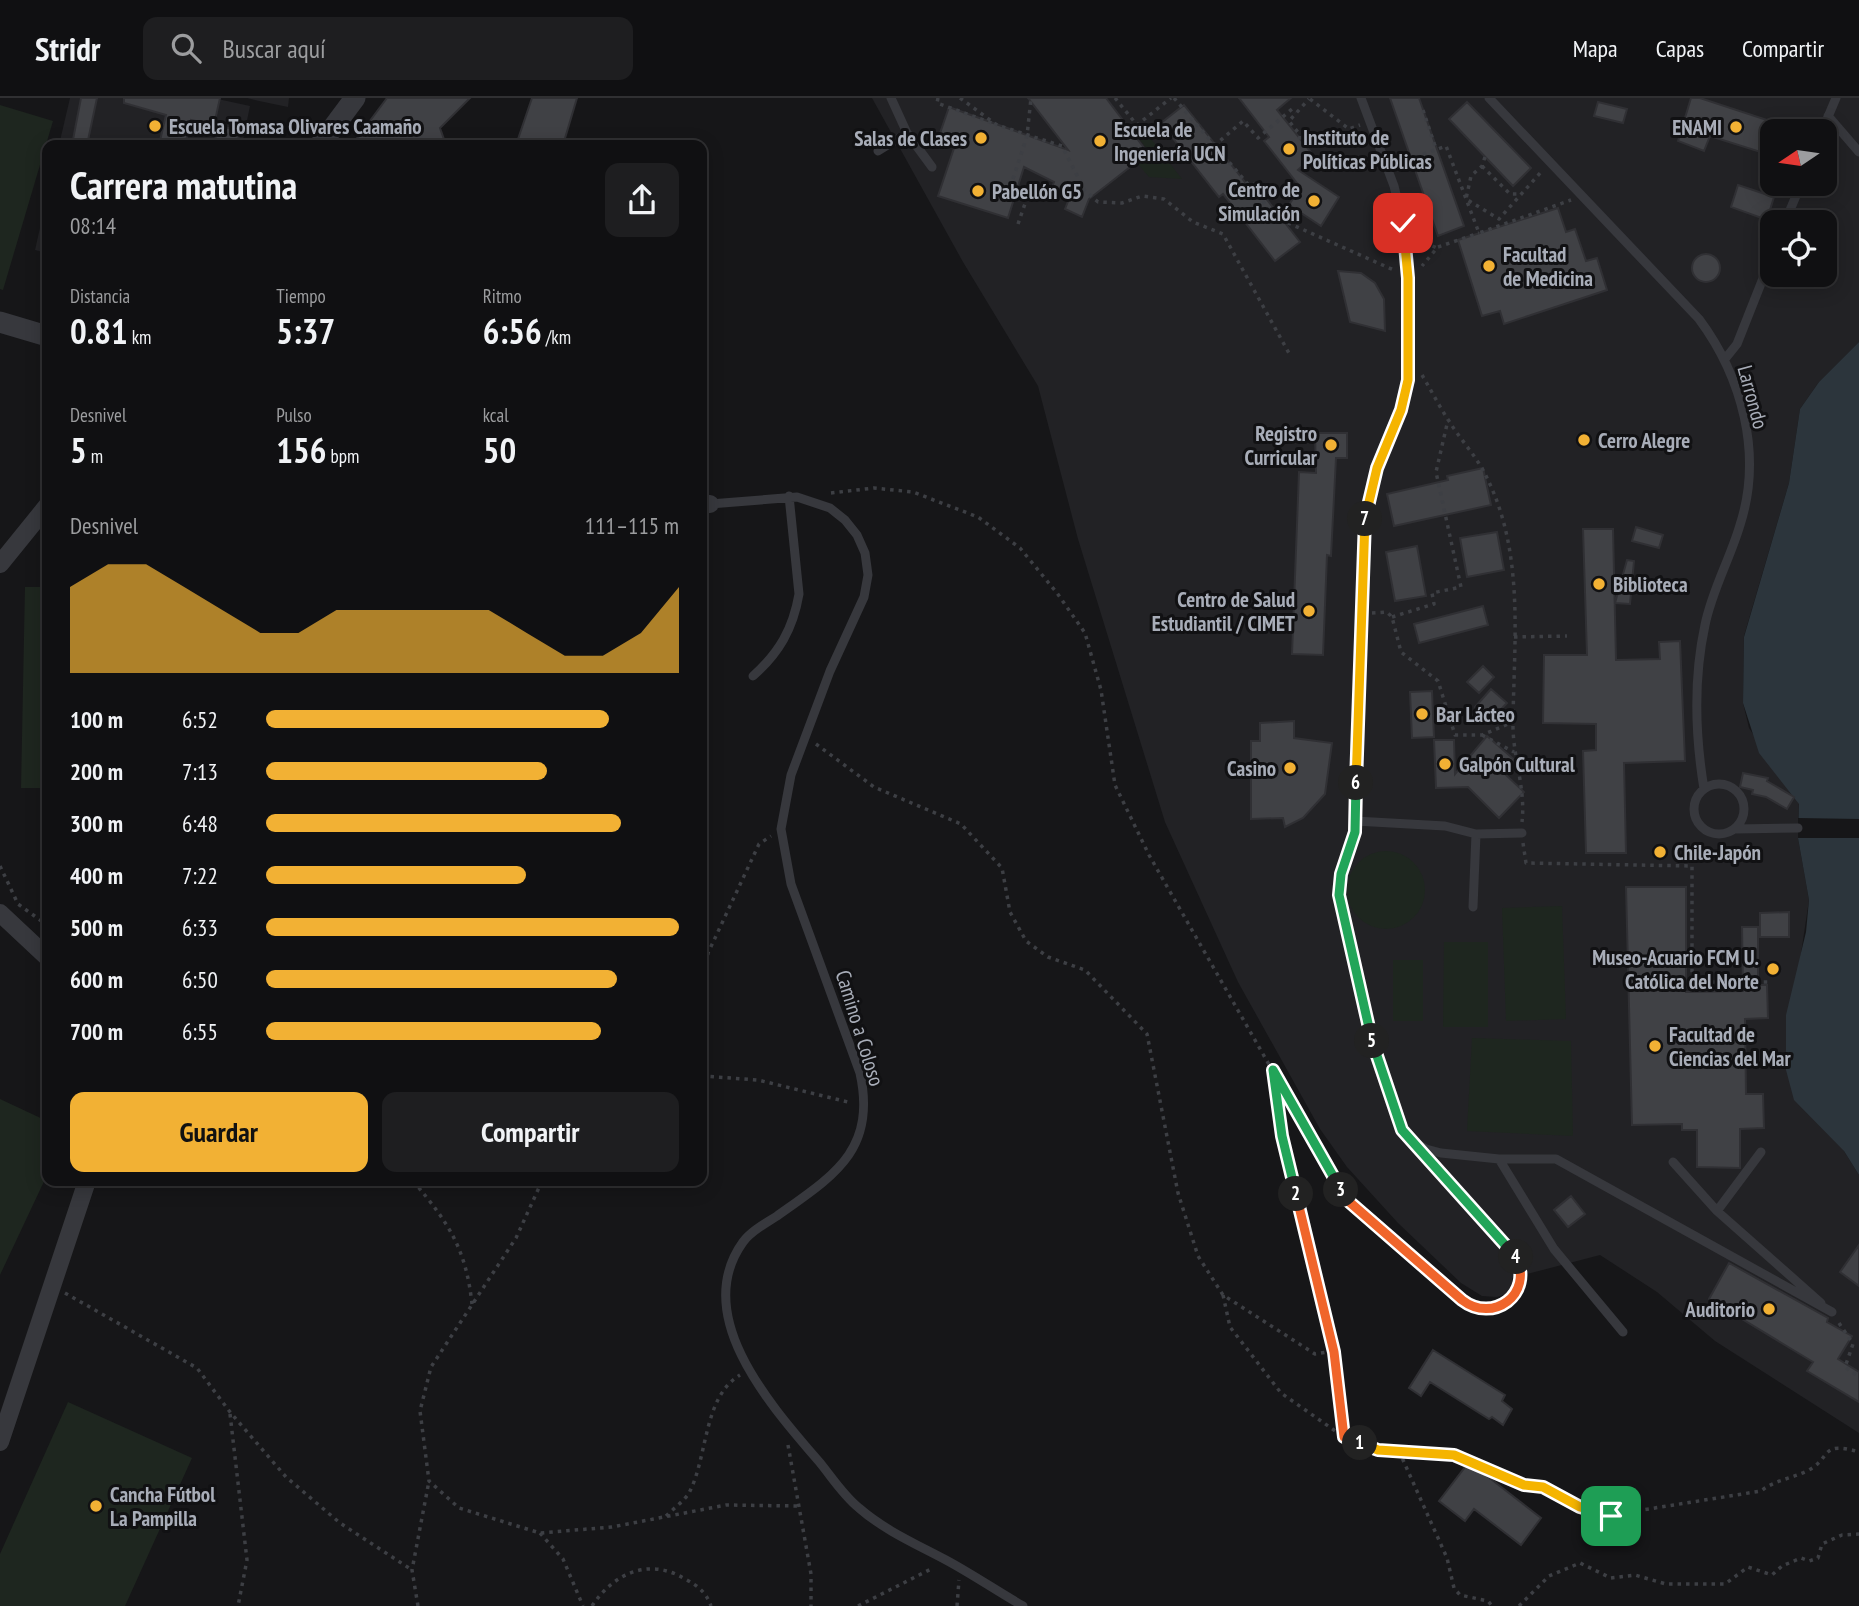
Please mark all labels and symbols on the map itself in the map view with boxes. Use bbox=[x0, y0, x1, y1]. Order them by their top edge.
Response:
place label: Escuela Tomasa Olivares Caamaño bbox=[169, 113, 421, 140]
place label: ENAMI bbox=[1672, 114, 1722, 141]
place label: Escuela de Ingeniería UCN bbox=[1114, 116, 1225, 167]
marker: Escuela Tomasa Olivares Caamaño bbox=[147, 118, 163, 134]
marker: ENAMI bbox=[1728, 119, 1744, 135]
north arrow bbox=[1760, 119, 1838, 196]
place label: Instituto de Políticas Públicas bbox=[1303, 124, 1432, 175]
place label: Salas de Clases bbox=[854, 125, 967, 152]
marker: Salas de Clases bbox=[973, 130, 989, 146]
marker: Escuela de Ingeniería UCN bbox=[1092, 133, 1108, 149]
marker: Instituto de Políticas Públicas bbox=[1281, 141, 1297, 157]
place label: Centro de Simulación bbox=[1218, 176, 1300, 227]
place label: Pabellón G5 bbox=[992, 178, 1082, 205]
marker: Pabellón G5 bbox=[970, 183, 986, 199]
marker: Centro de Simulación bbox=[1306, 193, 1322, 209]
pin bbox=[1373, 193, 1433, 253]
place label: Facultad de Medicina bbox=[1503, 241, 1593, 292]
marker: Facultad de Medicina bbox=[1481, 258, 1497, 274]
street label: Larrondo bbox=[1732, 362, 1774, 432]
place label: Registro Curricular bbox=[1245, 420, 1318, 471]
place label: Cerro Alegre bbox=[1598, 427, 1690, 454]
marker: Cerro Alegre bbox=[1576, 432, 1592, 448]
marker: Registro Curricular bbox=[1323, 437, 1339, 453]
pin: 7 bbox=[1348, 502, 1382, 536]
place label: Biblioteca bbox=[1613, 571, 1688, 598]
marker: Biblioteca bbox=[1591, 576, 1607, 592]
place label: Centro de Salud Estudiantil / CIMET bbox=[1152, 586, 1295, 637]
marker: Centro de Salud Estudiantil / CIMET bbox=[1301, 603, 1317, 619]
place label: Bar Lácteo bbox=[1436, 701, 1515, 728]
marker: Bar Lácteo bbox=[1414, 706, 1430, 722]
place label: Galpón Cultural bbox=[1459, 751, 1576, 778]
place label: Casino bbox=[1227, 755, 1276, 782]
marker: Galpón Cultural bbox=[1437, 756, 1453, 772]
marker: Casino bbox=[1282, 760, 1298, 776]
pin: 6 bbox=[1338, 766, 1374, 800]
place label: Chile-Japón bbox=[1674, 839, 1761, 866]
marker: Chile-Japón bbox=[1652, 844, 1668, 860]
place label: Museo-Acuario FCM U. Católica del Norte bbox=[1592, 944, 1759, 995]
marker: Museo-Acuario FCM U. Católica del Norte bbox=[1765, 961, 1781, 977]
street label: Camino a Coloso bbox=[830, 967, 890, 1089]
place label: Facultad de Ciencias del Mar bbox=[1669, 1021, 1791, 1072]
pin: 5 bbox=[1354, 1024, 1390, 1058]
marker: Facultad de Ciencias del Mar bbox=[1647, 1038, 1663, 1054]
pin: 3 bbox=[1324, 1172, 1358, 1208]
pin: 2 bbox=[1278, 1176, 1314, 1212]
pin: 4 bbox=[1498, 1240, 1534, 1274]
place label: Auditorio bbox=[1684, 1296, 1755, 1323]
marker: Auditorio bbox=[1761, 1301, 1777, 1317]
pin: 1 bbox=[1342, 1426, 1378, 1460]
place label: Cancha Fútbol La Pampilla bbox=[110, 1481, 216, 1532]
pin bbox=[1581, 1486, 1641, 1546]
marker: Cancha Fútbol La Pampilla bbox=[88, 1498, 104, 1514]

